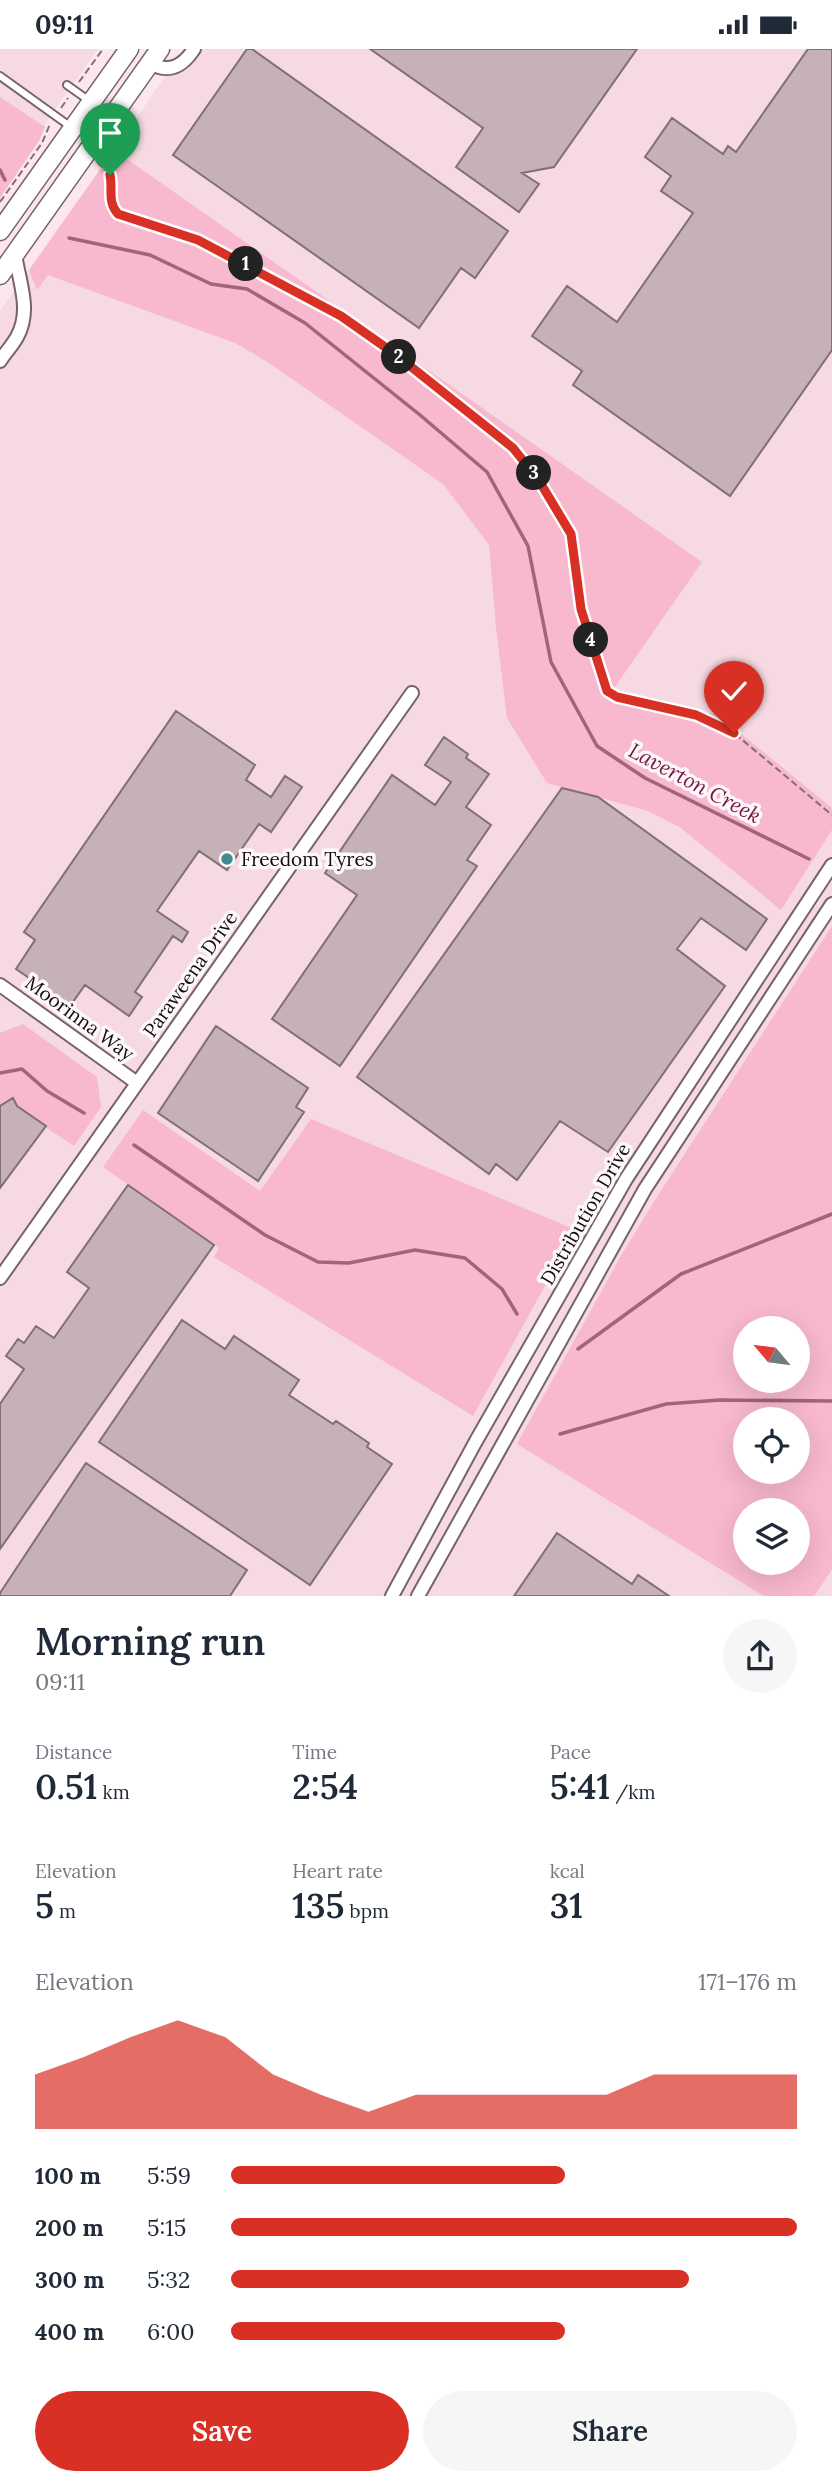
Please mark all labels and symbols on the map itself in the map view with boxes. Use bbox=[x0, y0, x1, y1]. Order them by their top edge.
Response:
pin bbox=[80, 103, 140, 175]
pin: 1 bbox=[229, 247, 264, 281]
pin: 2 bbox=[382, 339, 416, 375]
pin: 3 bbox=[516, 455, 552, 491]
pin: 4 bbox=[574, 623, 608, 657]
pin bbox=[704, 661, 764, 733]
water label: Laverton Creek bbox=[624, 737, 766, 829]
place label: Freedom Tyres bbox=[241, 847, 374, 871]
marker: Freedom Tyres bbox=[219, 851, 235, 867]
street label: Paraweena Drive bbox=[138, 906, 242, 1042]
street label: Moorinna Way bbox=[21, 970, 139, 1066]
street label: Distribution Drive bbox=[535, 1139, 635, 1289]
north arrow bbox=[733, 1316, 810, 1393]

